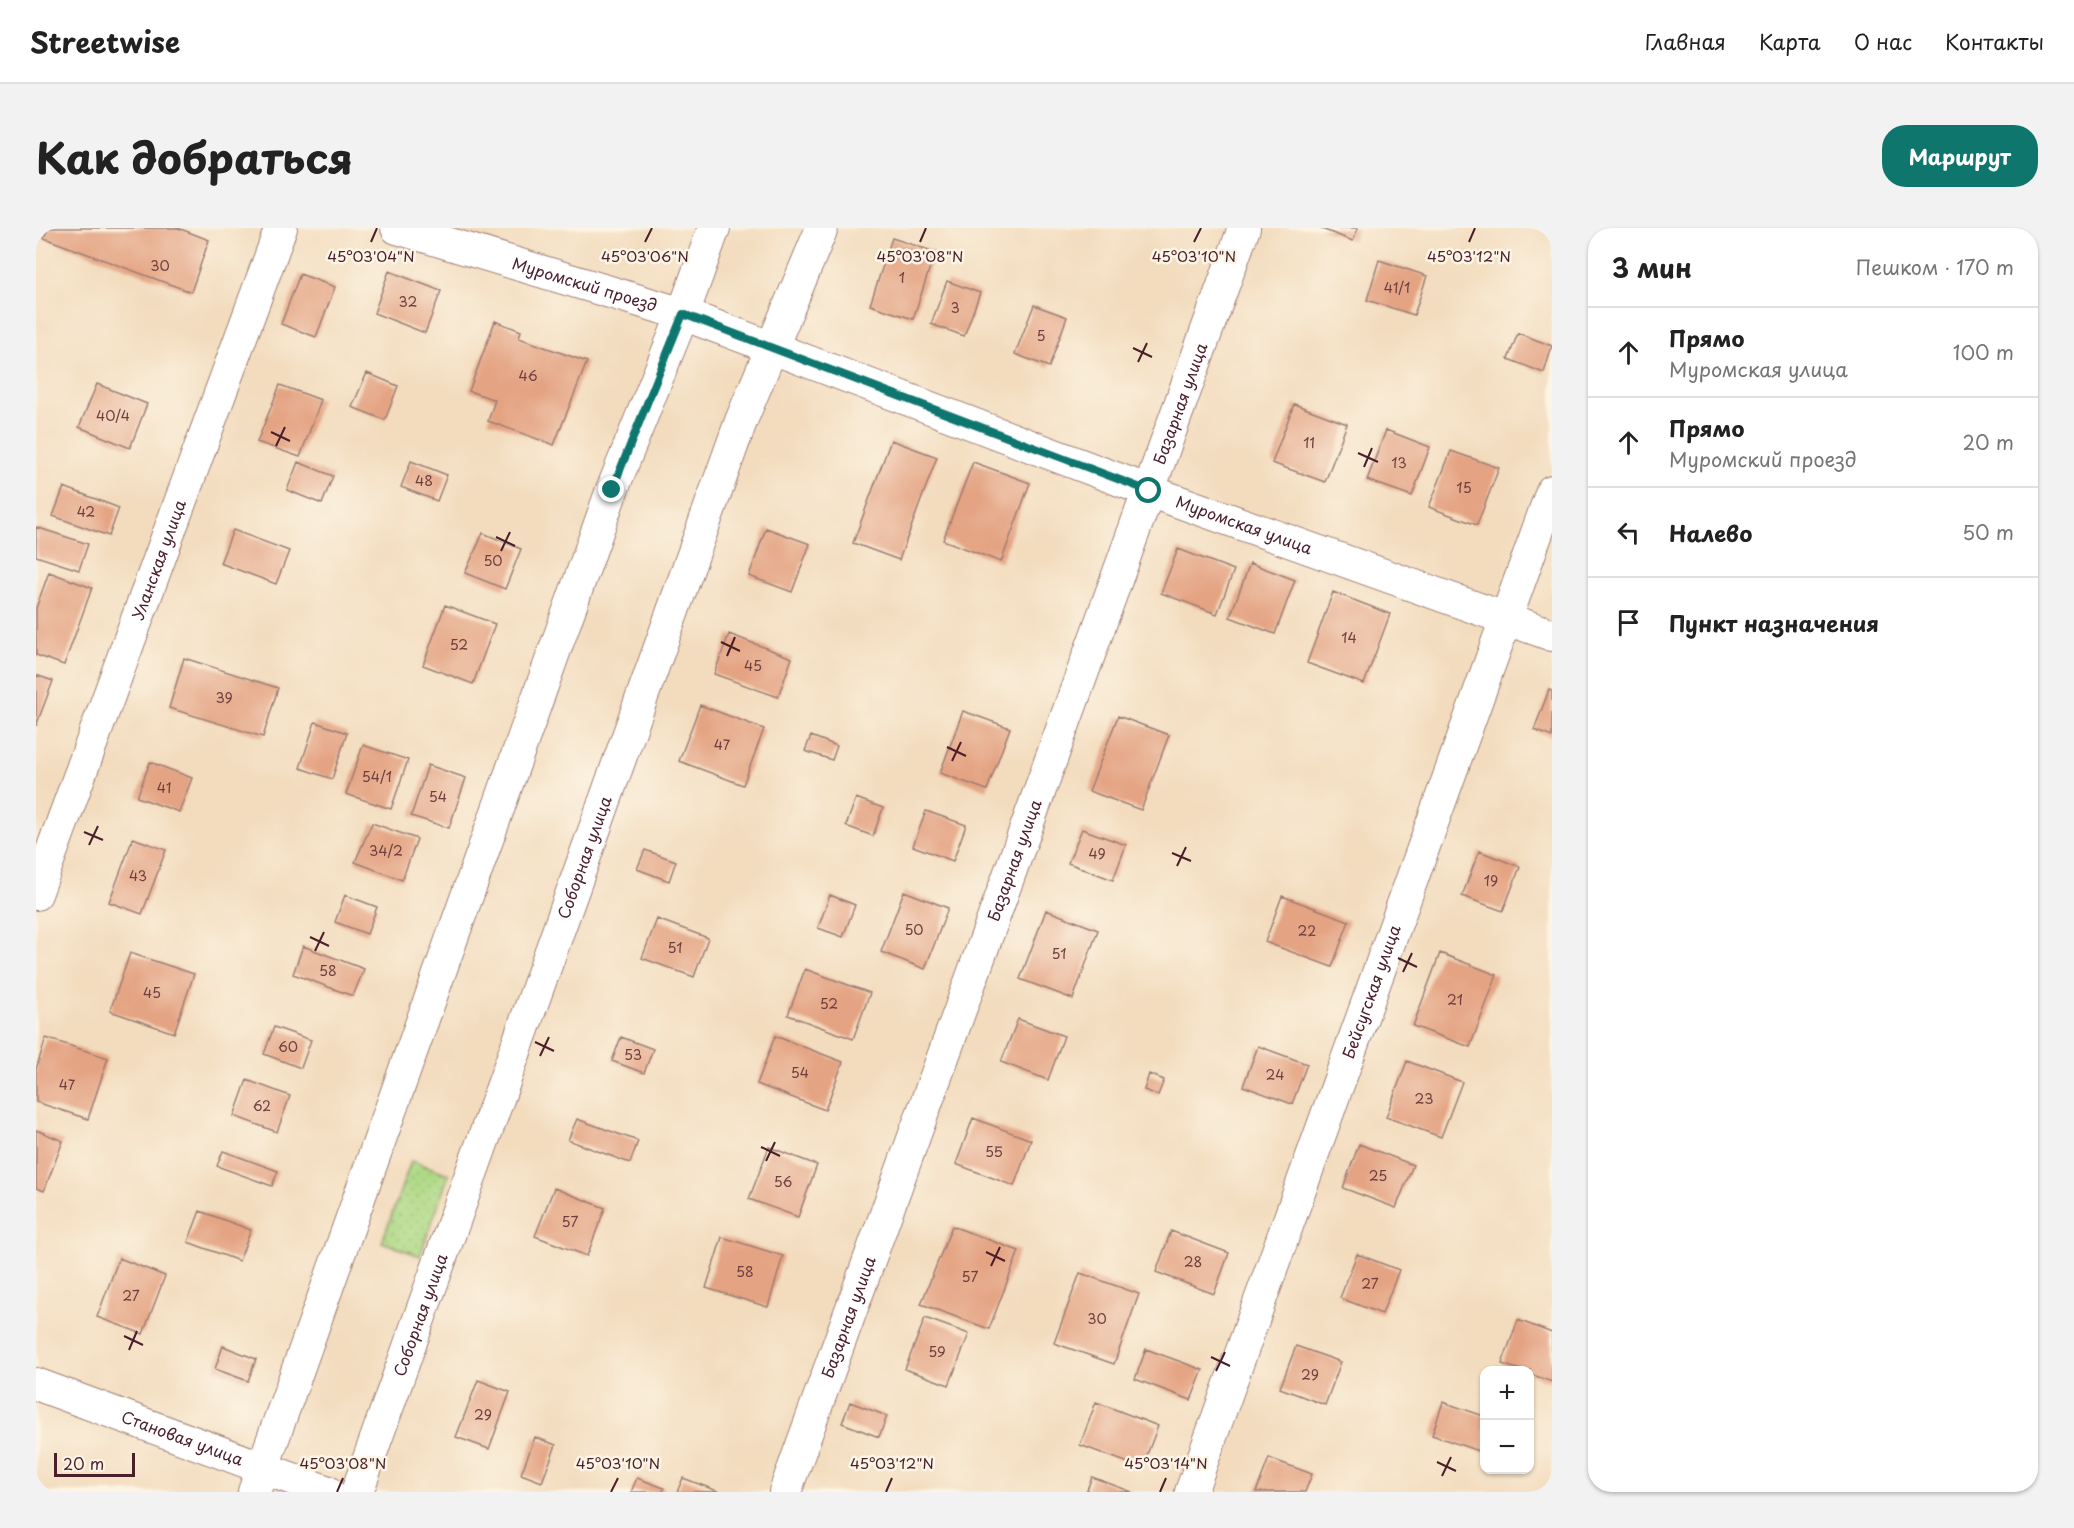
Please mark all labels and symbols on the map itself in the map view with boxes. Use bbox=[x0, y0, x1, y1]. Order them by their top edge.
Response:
text: 45°03'04"N bbox=[327, 244, 415, 267]
text: 45°03'06"N bbox=[601, 244, 689, 267]
text: 45°03'08"N bbox=[876, 244, 964, 267]
text: 45°03'10"N bbox=[1152, 244, 1236, 267]
text: 45°03'12"N bbox=[1427, 244, 1511, 267]
street label: Муромский проезд bbox=[510, 250, 660, 317]
house number: 30 bbox=[150, 255, 170, 276]
house number: 1 bbox=[899, 267, 905, 288]
house number: 41/1 bbox=[1384, 277, 1410, 298]
house number: 32 bbox=[399, 291, 417, 312]
house number: 3 bbox=[950, 297, 960, 318]
house number: 5 bbox=[1036, 325, 1046, 346]
street label: Базарная улица bbox=[1146, 339, 1212, 467]
house number: 46 bbox=[518, 365, 538, 386]
house number: 40/4 bbox=[96, 405, 130, 426]
house number: 11 bbox=[1303, 432, 1315, 453]
house number: 13 bbox=[1391, 452, 1407, 473]
house number: 48 bbox=[415, 470, 433, 491]
route end bbox=[598, 476, 624, 502]
route start bbox=[1135, 477, 1161, 503]
house number: 15 bbox=[1456, 477, 1472, 498]
street label: Муромская улица bbox=[1173, 489, 1316, 559]
street label: Уланская улица bbox=[125, 496, 191, 623]
house number: 42 bbox=[77, 501, 95, 522]
house number: 50 bbox=[483, 550, 503, 571]
house number: 14 bbox=[1341, 627, 1357, 648]
house number: 52 bbox=[450, 634, 468, 655]
house number: 45 bbox=[744, 655, 762, 676]
house number: 39 bbox=[215, 687, 233, 708]
house number: 47 bbox=[714, 734, 731, 755]
house number: 54/1 bbox=[362, 766, 392, 787]
house number: 41 bbox=[157, 777, 171, 798]
house number: 54 bbox=[429, 786, 447, 807]
street label: Соборная улица bbox=[550, 792, 617, 922]
street label: Базарная улица bbox=[980, 796, 1047, 924]
house number: 34/2 bbox=[369, 840, 403, 861]
house number: 49 bbox=[1088, 843, 1106, 864]
house number: 43 bbox=[129, 865, 147, 886]
house number: 19 bbox=[1484, 870, 1498, 891]
house number: 50 bbox=[904, 919, 924, 940]
house number: 22 bbox=[1298, 920, 1316, 941]
street label: Бейсугская улица bbox=[1335, 921, 1406, 1061]
house number: 51 bbox=[668, 937, 682, 958]
house number: 51 bbox=[1052, 943, 1066, 964]
house number: 58 bbox=[319, 960, 337, 981]
house number: 45 bbox=[143, 982, 161, 1003]
house number: 21 bbox=[1447, 989, 1463, 1010]
house number: 52 bbox=[820, 993, 838, 1014]
house number: 60 bbox=[278, 1036, 298, 1057]
house number: 53 bbox=[624, 1044, 642, 1065]
house number: 54 bbox=[791, 1062, 809, 1083]
house number: 24 bbox=[1266, 1064, 1284, 1085]
house number: 47 bbox=[59, 1074, 76, 1095]
house number: 23 bbox=[1415, 1088, 1433, 1109]
house number: 62 bbox=[253, 1095, 271, 1116]
house number: 55 bbox=[985, 1141, 1003, 1162]
house number: 25 bbox=[1369, 1165, 1387, 1186]
house number: 56 bbox=[774, 1171, 793, 1192]
house number: 57 bbox=[562, 1211, 578, 1232]
street label: Соборная улица bbox=[386, 1250, 453, 1380]
house number: 28 bbox=[1184, 1251, 1202, 1272]
street label: Базарная улица bbox=[814, 1253, 881, 1381]
house number: 58 bbox=[736, 1261, 754, 1282]
house number: 57 bbox=[962, 1266, 978, 1287]
house number: 27 bbox=[1361, 1273, 1379, 1294]
house number: 27 bbox=[122, 1285, 140, 1306]
house number: 30 bbox=[1087, 1308, 1107, 1329]
house number: 59 bbox=[928, 1341, 946, 1362]
house number: 29 bbox=[1301, 1364, 1319, 1385]
street label: Становая улица bbox=[118, 1404, 247, 1471]
house number: 29 bbox=[474, 1404, 492, 1425]
scale bar bbox=[54, 1450, 135, 1478]
text: 45°03'08"N bbox=[299, 1451, 387, 1474]
text: 45°03'10"N bbox=[576, 1451, 660, 1474]
text: 45°03'12"N bbox=[850, 1451, 934, 1474]
text: 45°03'14"N bbox=[1124, 1451, 1208, 1474]

